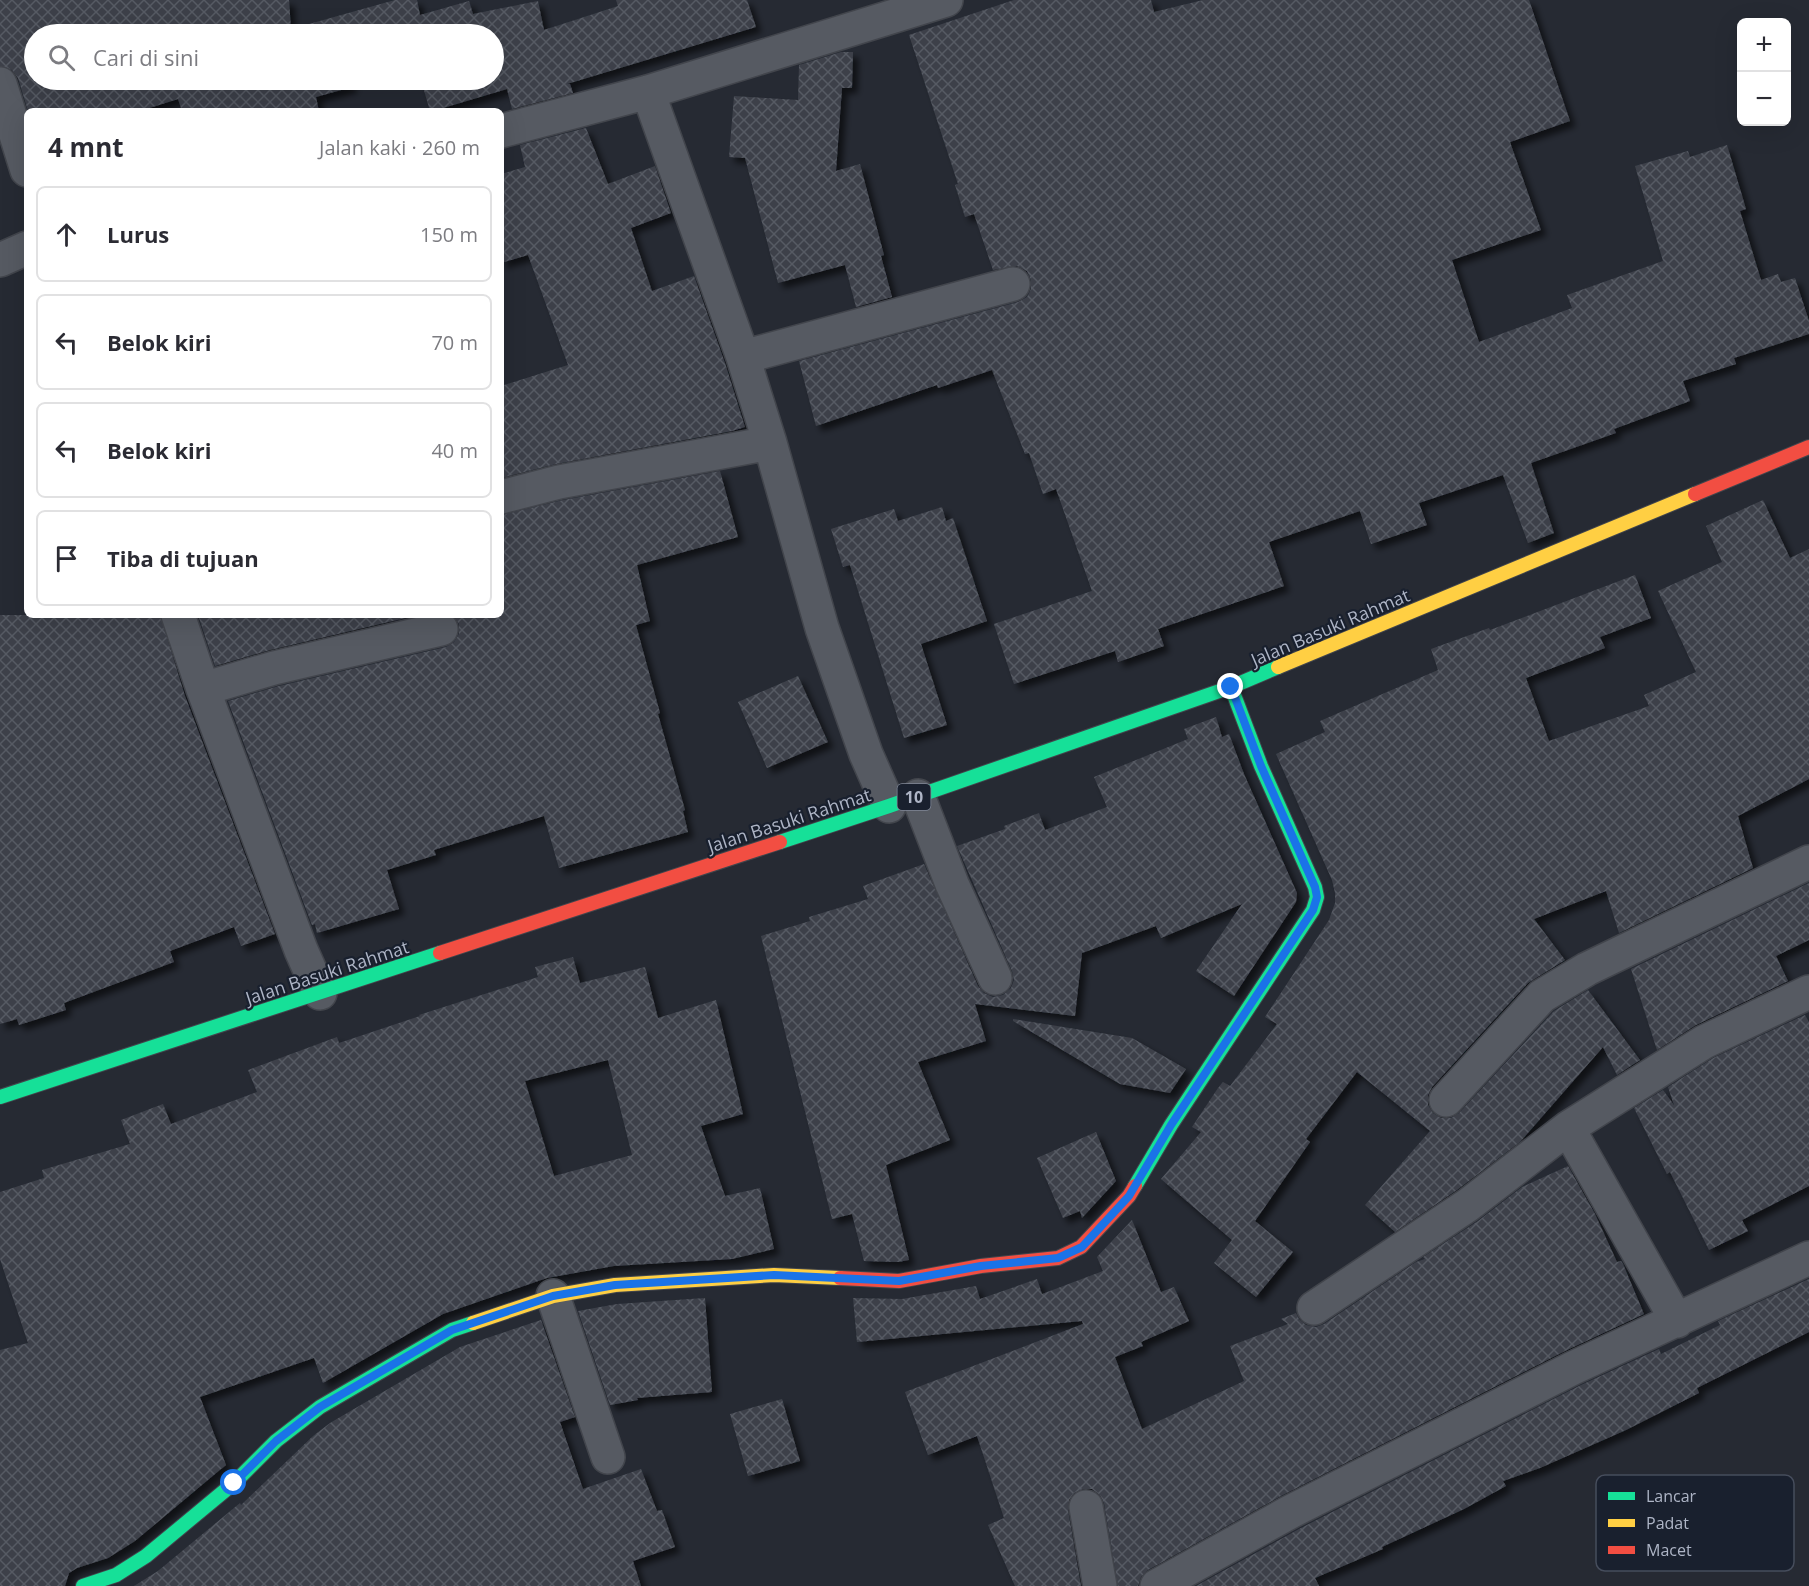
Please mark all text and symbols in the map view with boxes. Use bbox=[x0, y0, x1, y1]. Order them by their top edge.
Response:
map controls bbox=[1737, 18, 1791, 126]
button: + bbox=[1737, 18, 1791, 72]
search box bbox=[24, 24, 504, 90]
icon: search bbox=[45, 41, 78, 74]
text: Cari di sini bbox=[93, 42, 199, 72]
button: − bbox=[1737, 72, 1791, 126]
text: 4 mnt bbox=[48, 129, 124, 165]
text: Jalan kaki · 260 m bbox=[319, 134, 480, 161]
icon: ahead bbox=[50, 218, 83, 251]
text: Lurus bbox=[107, 219, 169, 249]
text: 150 m bbox=[420, 221, 478, 248]
icon: left bbox=[50, 326, 83, 359]
text: Belok kiri bbox=[107, 327, 212, 357]
text: 70 m bbox=[431, 329, 478, 356]
icon: left bbox=[50, 434, 83, 467]
text: Belok kiri bbox=[107, 435, 212, 465]
text: 40 m bbox=[431, 437, 478, 464]
icon: arrive bbox=[50, 542, 83, 575]
text: Tiba di tujuan bbox=[107, 543, 259, 573]
street label: Jalan Basuki Rahmat bbox=[1245, 583, 1413, 672]
route end bbox=[1217, 673, 1243, 699]
street label: Jalan Basuki Rahmat bbox=[702, 782, 874, 858]
road number: 10 bbox=[898, 784, 930, 810]
street label: Jalan Basuki Rahmat bbox=[240, 934, 412, 1010]
route start bbox=[220, 1469, 246, 1495]
legend bbox=[1596, 1475, 1794, 1571]
text: Lancar bbox=[1646, 1485, 1697, 1507]
text: Padat bbox=[1646, 1512, 1689, 1534]
text: Macet bbox=[1646, 1539, 1692, 1561]

